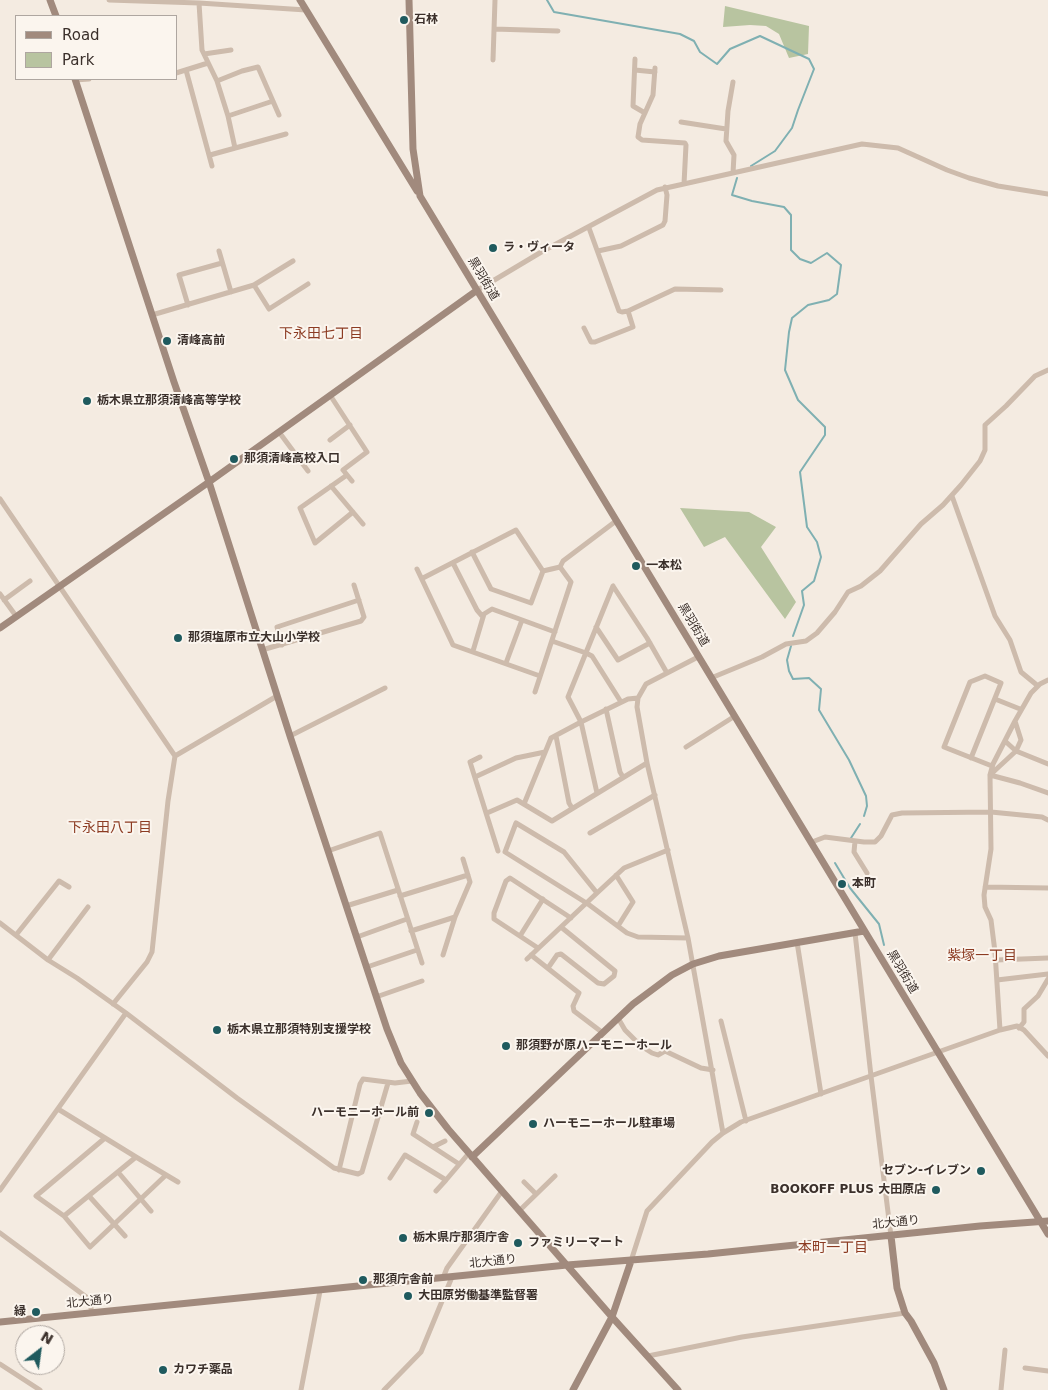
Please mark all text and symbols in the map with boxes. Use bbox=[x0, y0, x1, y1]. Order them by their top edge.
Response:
place label: 石林 bbox=[414, 13, 438, 27]
marker: 石林 bbox=[398, 14, 410, 26]
legend bbox=[15, 15, 178, 80]
text: Road bbox=[62, 26, 100, 44]
text: Park bbox=[62, 51, 94, 69]
place label: ラ・ヴィータ bbox=[503, 241, 575, 255]
marker: ラ・ヴィータ bbox=[487, 242, 499, 254]
street label: 黒羽街道 bbox=[464, 255, 502, 303]
district label: 下永田七丁目 bbox=[279, 326, 363, 342]
place label: 清峰高前 bbox=[177, 334, 225, 348]
marker: 清峰高前 bbox=[161, 335, 173, 347]
place label: 栃木県立那須清峰高等学校 bbox=[97, 394, 241, 408]
marker: 栃木県立那須清峰高等学校 bbox=[81, 395, 93, 407]
place label: 那須清峰高校入口 bbox=[244, 452, 340, 466]
marker: 那須清峰高校入口 bbox=[228, 453, 240, 465]
place label: 一本松 bbox=[646, 559, 682, 573]
marker: 一本松 bbox=[630, 560, 642, 572]
street label: 黒羽街道 bbox=[674, 601, 712, 649]
place label: 那須塩原市立大山小学校 bbox=[188, 631, 320, 645]
marker: 那須塩原市立大山小学校 bbox=[172, 632, 184, 644]
district label: 下永田八丁目 bbox=[68, 820, 152, 836]
place label: 本町 bbox=[852, 877, 876, 891]
marker: 本町 bbox=[836, 878, 848, 890]
street label: 黒羽街道 bbox=[883, 948, 921, 996]
district label: 紫塚一丁目 bbox=[947, 948, 1017, 964]
place label: 栃木県立那須特別支援学校 bbox=[227, 1023, 371, 1037]
marker: 栃木県立那須特別支援学校 bbox=[211, 1024, 223, 1036]
place label: 那須野が原ハーモニーホール bbox=[516, 1039, 672, 1053]
marker: 那須野が原ハーモニーホール bbox=[500, 1040, 512, 1052]
place label: ハーモニーホール前 bbox=[311, 1106, 419, 1120]
marker: ハーモニーホール前 bbox=[423, 1107, 435, 1119]
place label: ハーモニーホール駐車場 bbox=[543, 1117, 675, 1131]
marker: ハーモニーホール駐車場 bbox=[527, 1118, 539, 1130]
place label: セブン-イレブン bbox=[882, 1164, 971, 1178]
marker: セブン-イレブン bbox=[975, 1165, 987, 1177]
place label: BOOKOFF PLUS 大田原店 bbox=[770, 1183, 926, 1197]
marker: BOOKOFF PLUS 大田原店 bbox=[930, 1184, 942, 1196]
street label: 北大通り bbox=[871, 1213, 921, 1233]
place label: 栃木県庁那須庁舎 bbox=[413, 1231, 509, 1245]
marker: 栃木県庁那須庁舎 bbox=[397, 1232, 409, 1244]
place label: ファミリーマート bbox=[528, 1236, 624, 1250]
marker: ファミリーマート bbox=[512, 1237, 524, 1249]
district label: 本町一丁目 bbox=[798, 1240, 868, 1256]
street label: 北大通り bbox=[468, 1252, 518, 1272]
place label: 那須庁舎前 bbox=[373, 1273, 433, 1287]
marker: 那須庁舎前 bbox=[357, 1274, 369, 1286]
place label: 大田原労働基準監督署 bbox=[418, 1289, 538, 1303]
marker: 大田原労働基準監督署 bbox=[402, 1290, 414, 1302]
street label: 北大通り bbox=[65, 1292, 115, 1312]
place label: 緑 bbox=[14, 1305, 26, 1319]
marker: 緑 bbox=[30, 1306, 42, 1318]
north arrow bbox=[15, 1325, 65, 1375]
text: N bbox=[38, 1328, 56, 1348]
place label: カワチ薬品 bbox=[173, 1363, 233, 1377]
marker: カワチ薬品 bbox=[157, 1364, 169, 1376]

